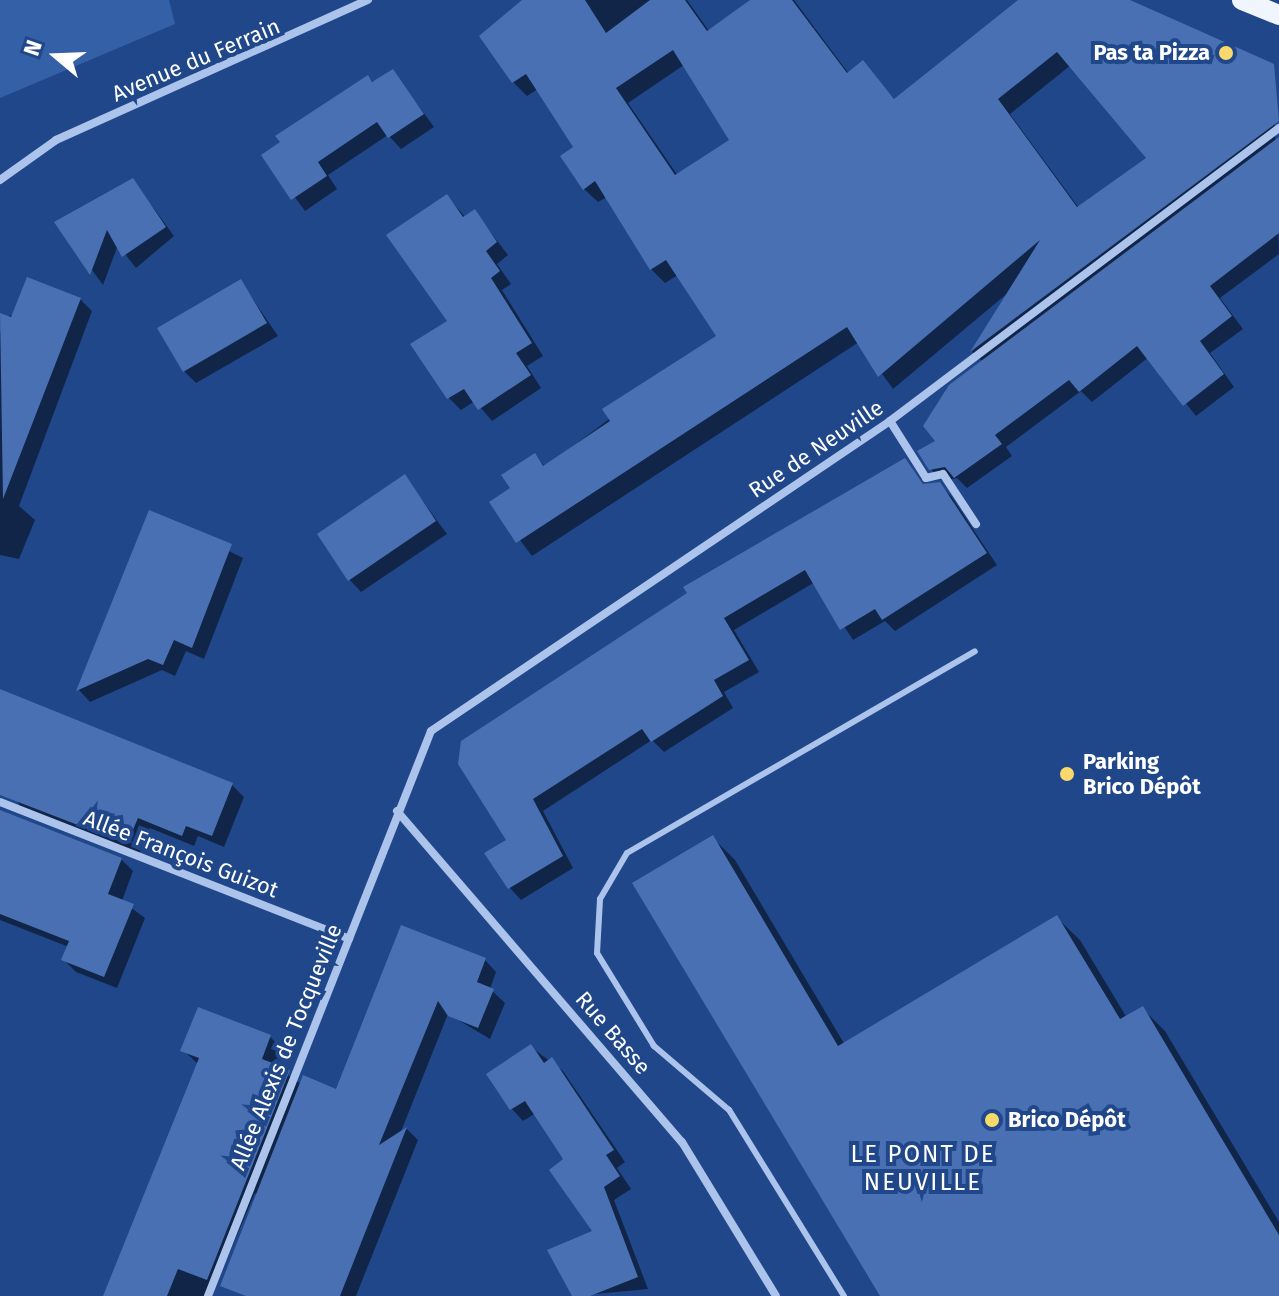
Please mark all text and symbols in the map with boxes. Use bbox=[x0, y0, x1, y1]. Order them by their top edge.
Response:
street label: Avenue du Ferrain bbox=[108, 13, 284, 107]
north arrow bbox=[16, 16, 96, 96]
text: N bbox=[18, 37, 48, 59]
place label: Pas ta Pizza bbox=[1093, 40, 1210, 66]
marker: Pas ta Pizza bbox=[1217, 44, 1235, 62]
street label: Rue de Neuville bbox=[744, 394, 888, 504]
place label: Parking Brico Dépôt bbox=[1083, 748, 1201, 800]
marker: Parking Brico Dépôt bbox=[1058, 765, 1076, 783]
street label: Allée François Guizot bbox=[80, 805, 282, 903]
street label: Allée Alexis de Tocqueville bbox=[225, 920, 347, 1174]
street label: Rue Basse bbox=[570, 986, 656, 1080]
place label: Brico Dépôt bbox=[1008, 1107, 1126, 1133]
marker: Brico Dépôt bbox=[983, 1111, 1001, 1129]
district label: LE PONT DE NEUVILLE bbox=[850, 1141, 996, 1197]

